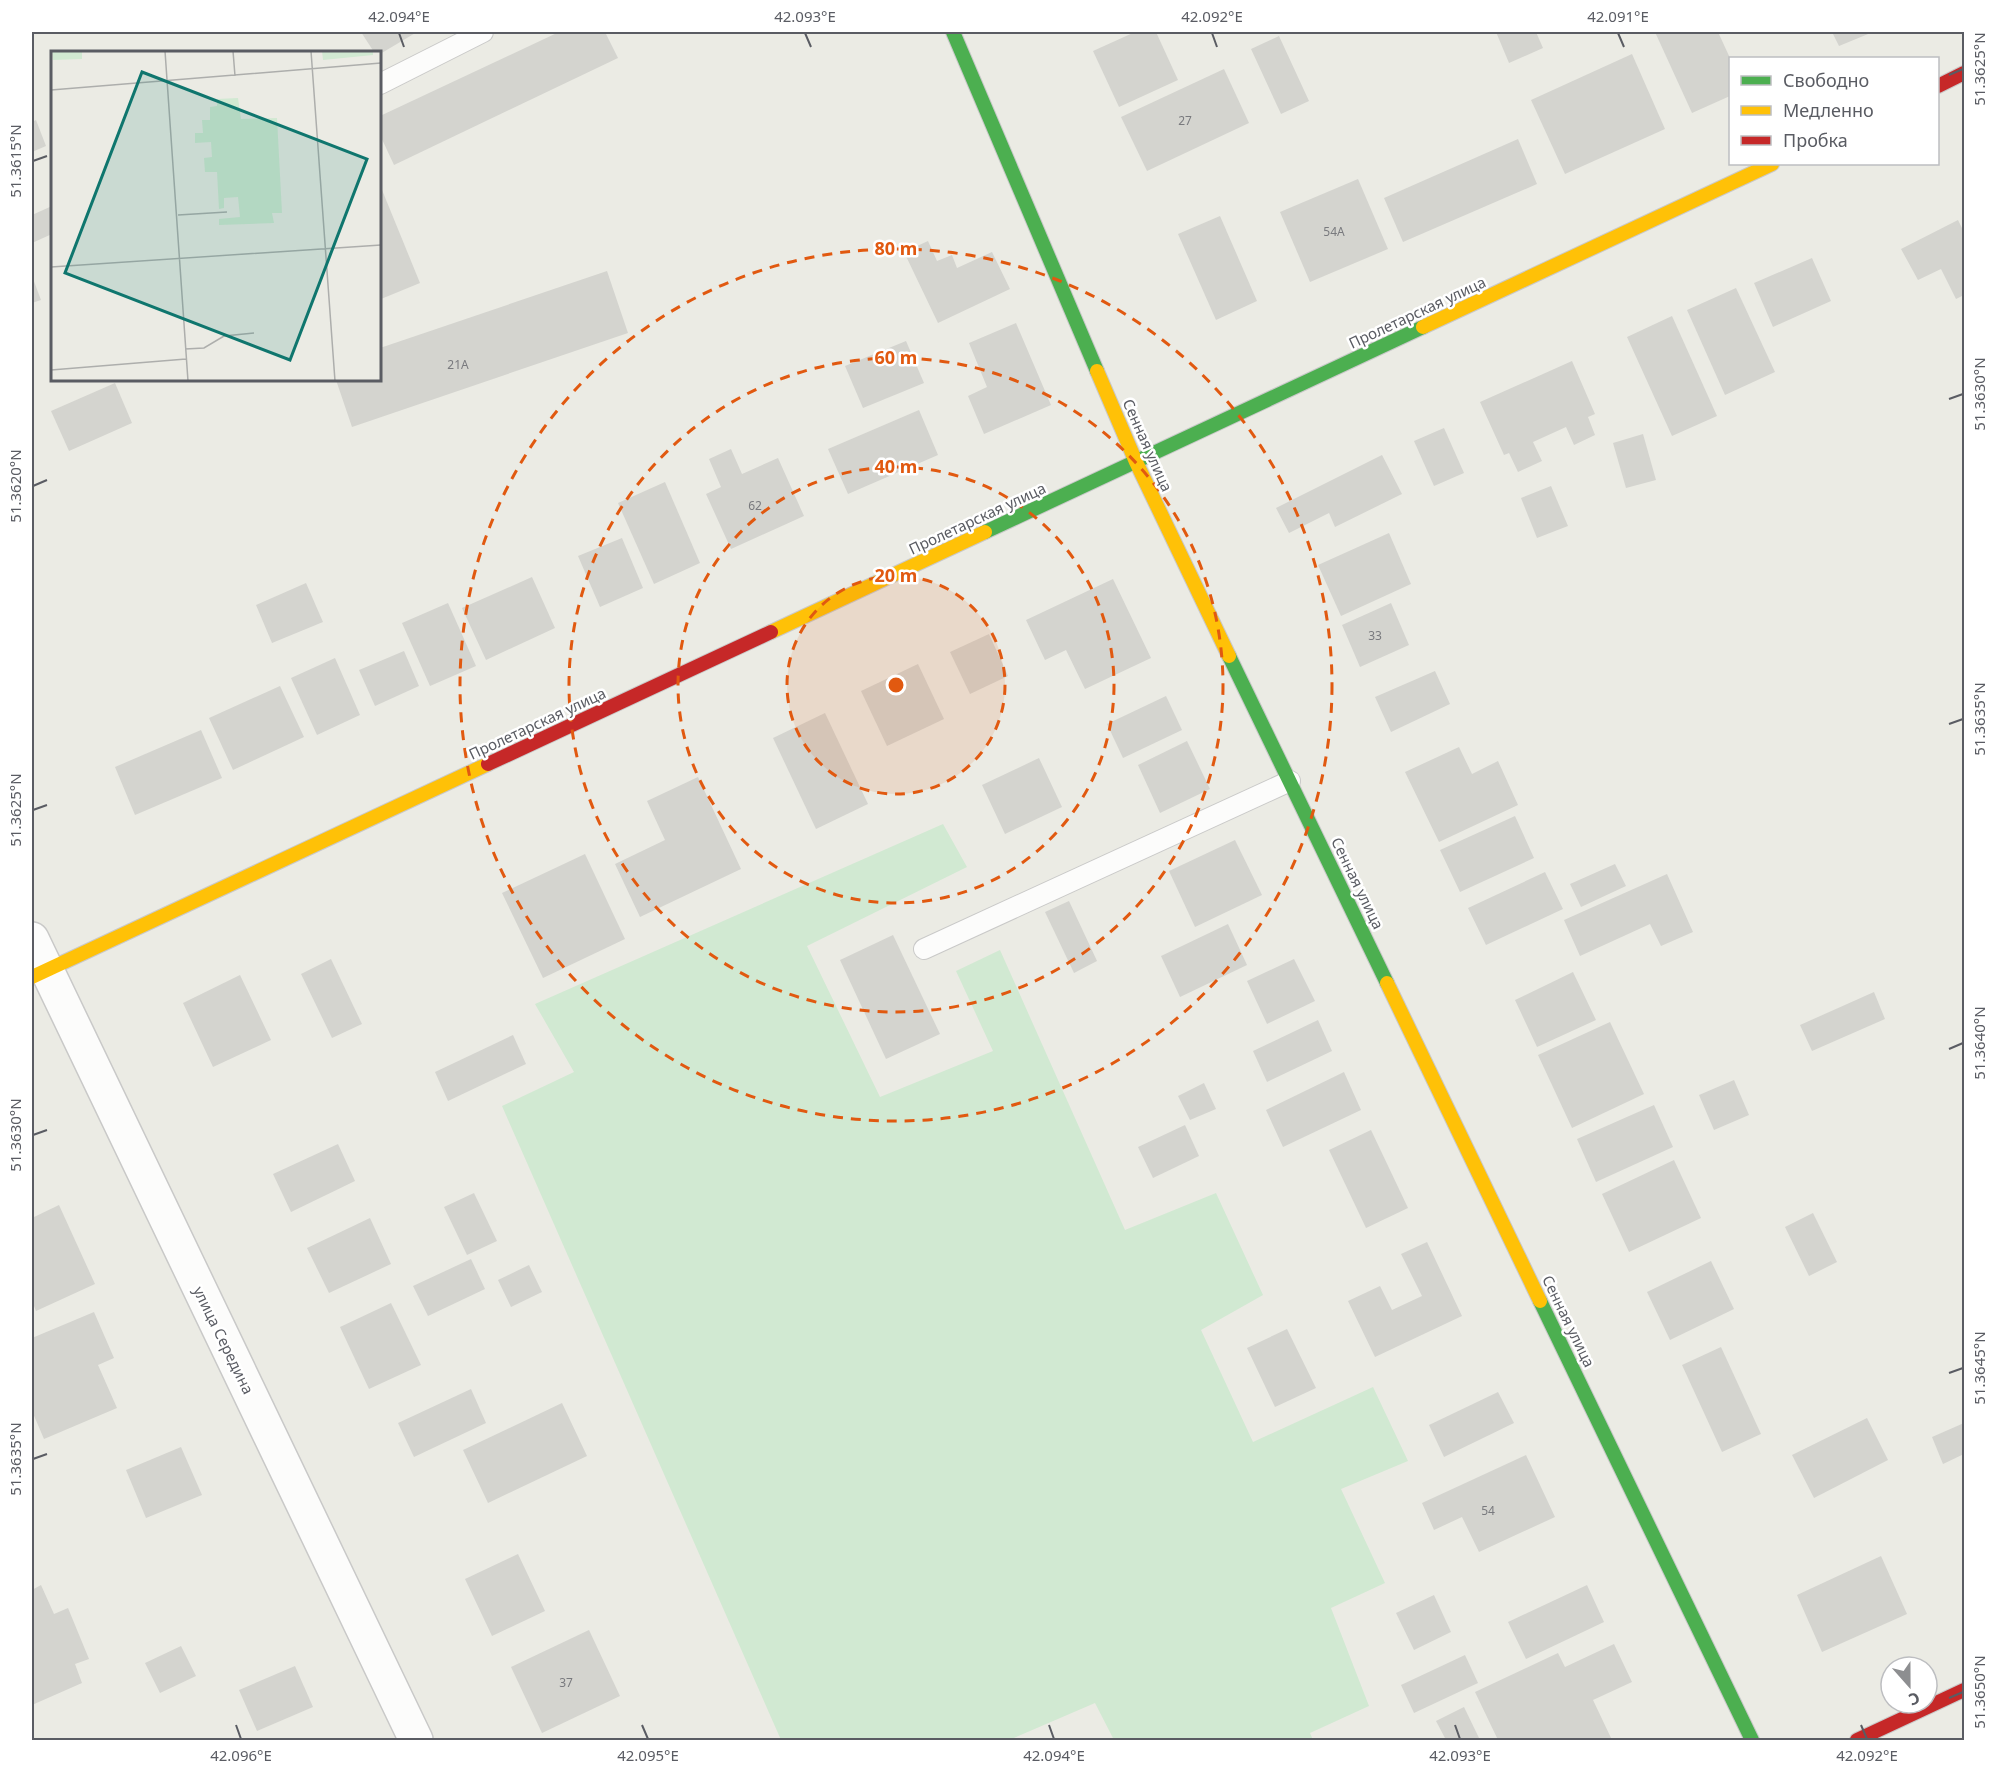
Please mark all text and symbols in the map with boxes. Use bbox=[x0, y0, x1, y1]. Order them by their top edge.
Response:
text: 42.094°E bbox=[368, 6, 430, 26]
text: 42.093°E bbox=[774, 6, 836, 26]
text: 42.092°E bbox=[1181, 6, 1243, 26]
text: 42.091°E bbox=[1587, 6, 1649, 26]
text: 51.3625°N bbox=[1969, 32, 1989, 106]
inset map bbox=[51, 51, 381, 381]
legend bbox=[1729, 57, 1939, 165]
text: Свободно bbox=[1783, 68, 1869, 92]
text: Медленно bbox=[1783, 98, 1874, 122]
house number: 27 bbox=[1178, 112, 1192, 129]
text: 51.3615°N bbox=[5, 124, 25, 198]
text: Пробка bbox=[1783, 128, 1848, 152]
house number: 54А bbox=[1323, 223, 1345, 240]
text: 80 m bbox=[875, 236, 917, 260]
street label: Пролетарская улица bbox=[1345, 271, 1489, 353]
text: 60 m bbox=[875, 345, 917, 369]
house number: 21А bbox=[447, 356, 469, 373]
text: 51.3630°N bbox=[1969, 357, 1989, 431]
street label: Сенная улица bbox=[1119, 395, 1177, 495]
text: 51.3620°N bbox=[5, 449, 25, 523]
text: 40 m bbox=[875, 454, 917, 478]
street label: Пролетарская улица bbox=[905, 477, 1049, 559]
house number: 62 bbox=[748, 497, 762, 514]
text: 20 m bbox=[875, 563, 917, 587]
house number: 33 bbox=[1368, 627, 1382, 644]
centre of rings bbox=[886, 675, 906, 695]
street label: Пролетарская улица bbox=[465, 682, 609, 764]
text: 51.3635°N bbox=[1969, 682, 1989, 756]
text: 51.3625°N bbox=[5, 773, 25, 847]
street label: Сенная улица bbox=[1327, 834, 1389, 932]
text: 51.3640°N bbox=[1969, 1006, 1989, 1080]
text: 51.3630°N bbox=[5, 1098, 25, 1172]
street label: Сенная улица bbox=[1538, 1272, 1600, 1370]
street label: улица Середина bbox=[189, 1283, 259, 1397]
text: 51.3645°N bbox=[1969, 1331, 1989, 1405]
text: 51.3635°N bbox=[5, 1422, 25, 1496]
house number: 54 bbox=[1481, 1502, 1495, 1519]
north arrow bbox=[1879, 1655, 1939, 1715]
text: 51.3650°N bbox=[1969, 1655, 1989, 1729]
house number: 37 bbox=[559, 1674, 573, 1691]
text: С bbox=[1906, 1687, 1923, 1711]
text: 42.096°E bbox=[210, 1745, 272, 1765]
text: 42.095°E bbox=[617, 1745, 679, 1765]
text: 42.094°E bbox=[1023, 1745, 1085, 1765]
text: 42.093°E bbox=[1429, 1745, 1491, 1765]
text: 42.092°E bbox=[1836, 1745, 1898, 1765]

